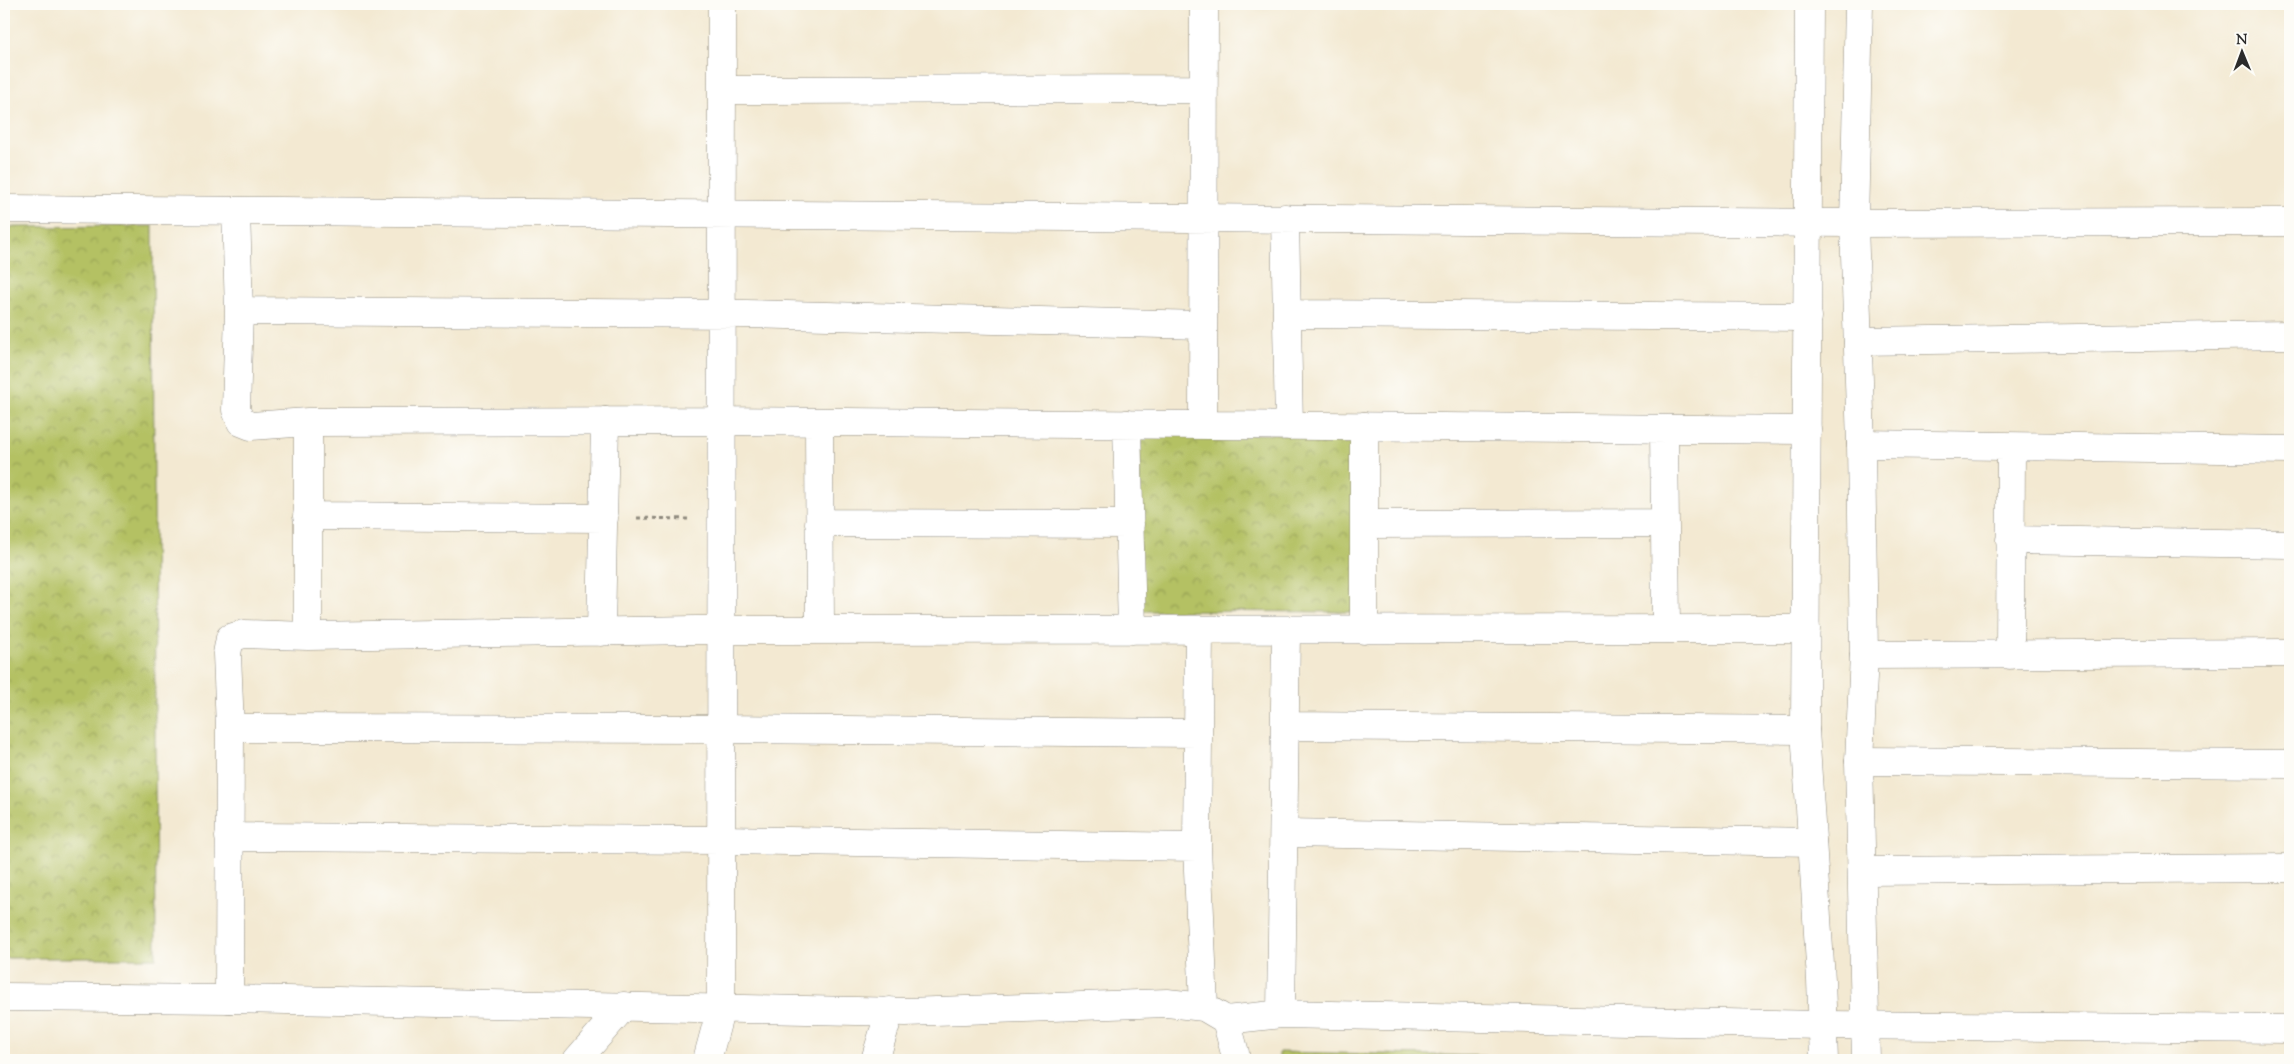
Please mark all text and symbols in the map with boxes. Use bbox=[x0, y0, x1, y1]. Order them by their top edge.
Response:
north arrow bbox=[2216, 28, 2266, 78]
text: N bbox=[2236, 31, 2248, 51]

